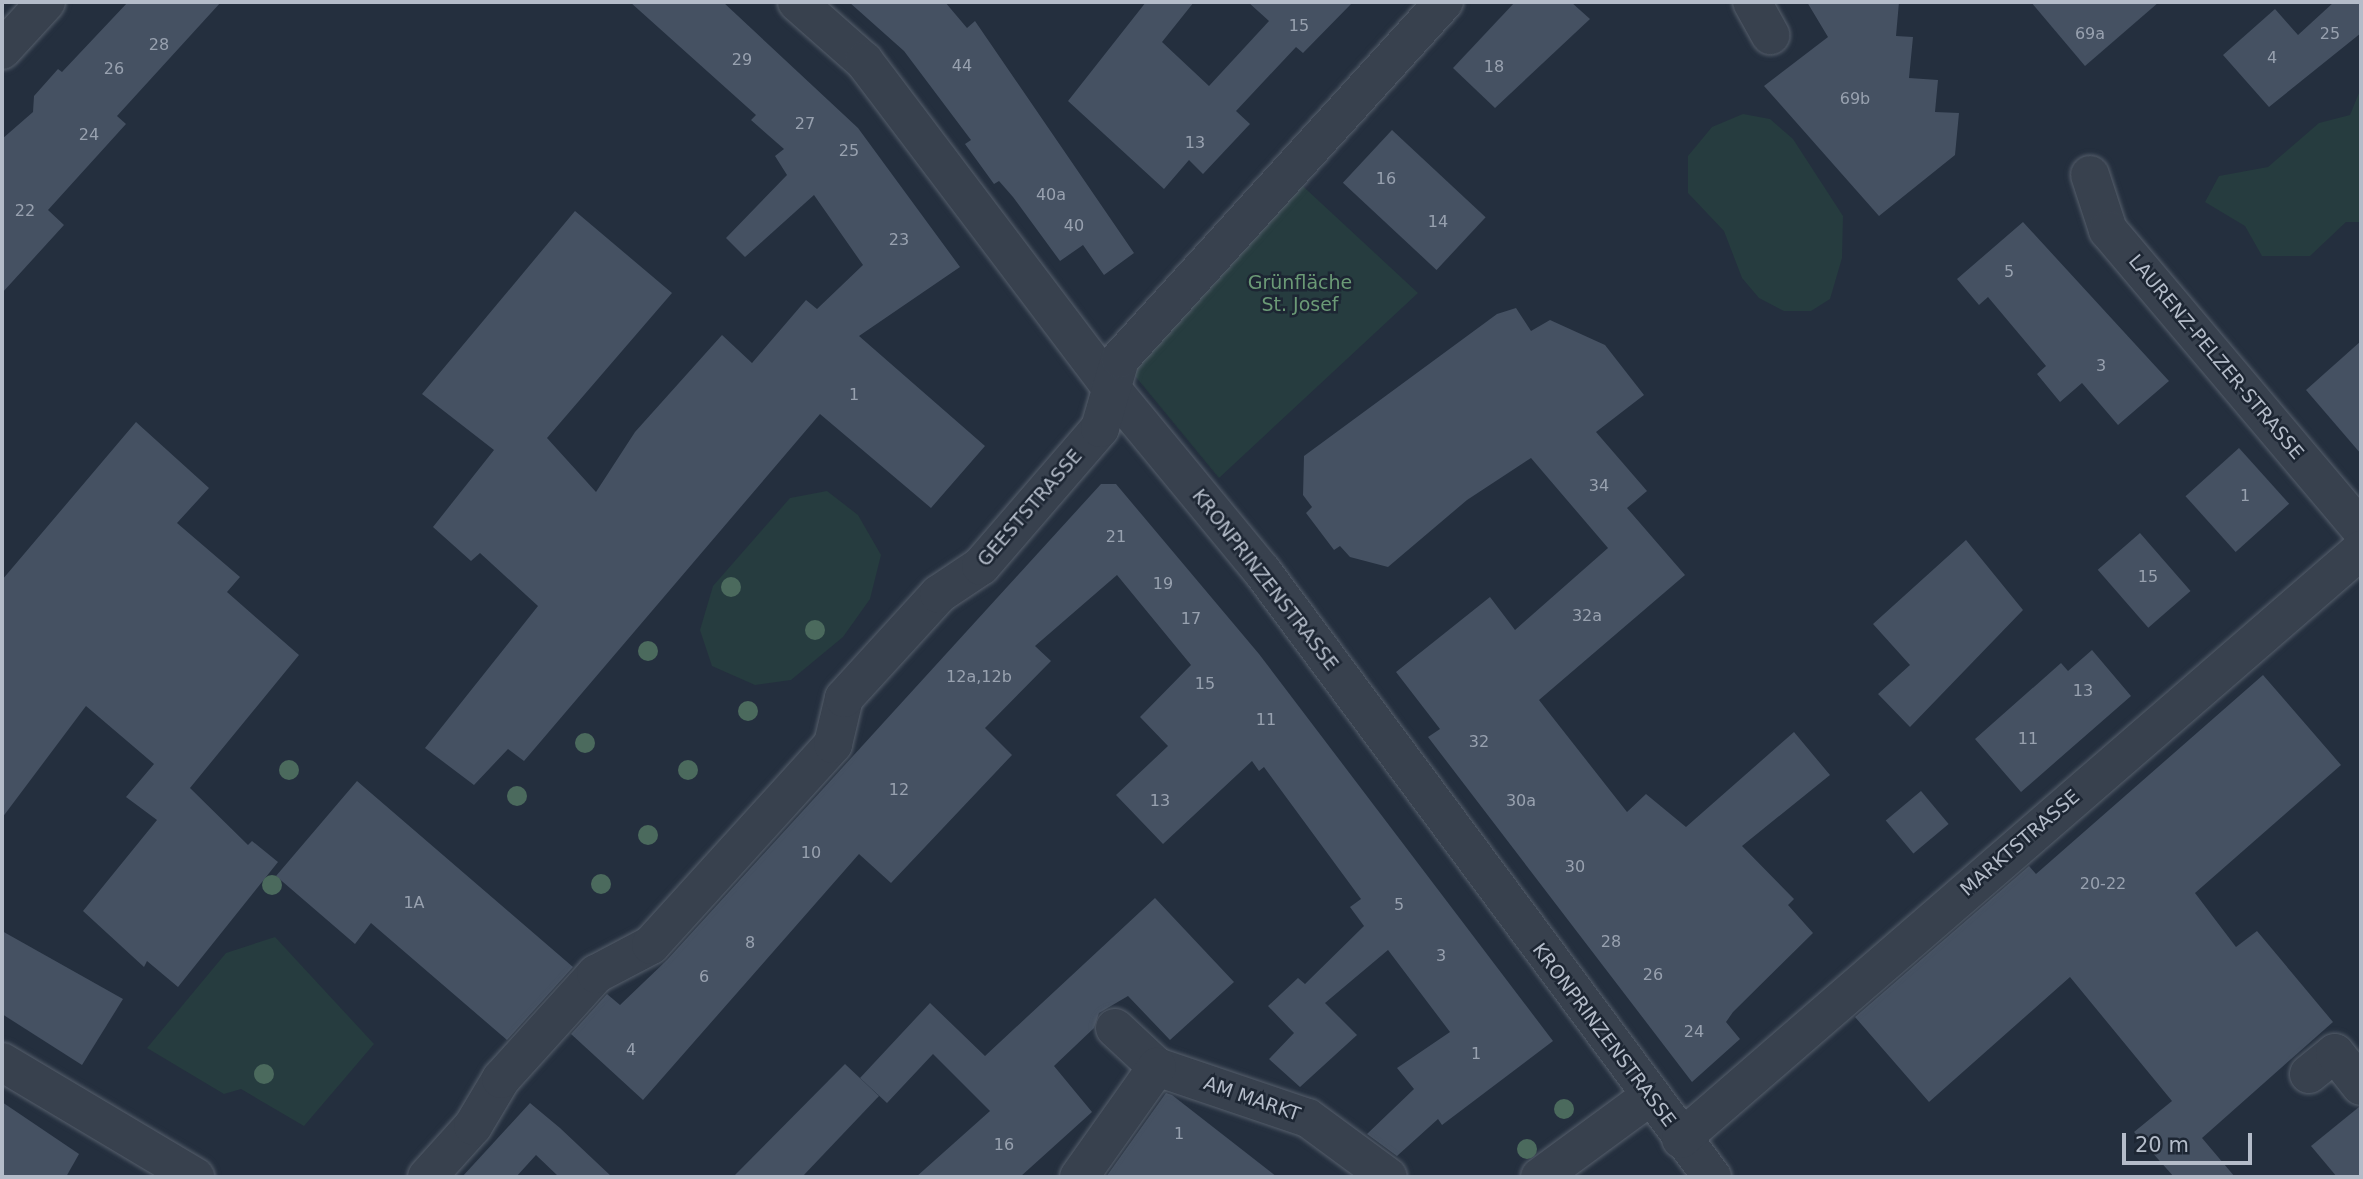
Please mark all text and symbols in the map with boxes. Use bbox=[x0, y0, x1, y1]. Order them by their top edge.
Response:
house number: 15 bbox=[1289, 16, 1309, 36]
house number: 69a bbox=[2075, 24, 2105, 44]
house number: 25 bbox=[2320, 24, 2340, 44]
house number: 28 bbox=[149, 35, 169, 55]
house number: 4 bbox=[2267, 48, 2277, 68]
house number: 29 bbox=[732, 50, 752, 70]
house number: 44 bbox=[952, 56, 972, 76]
house number: 18 bbox=[1484, 57, 1504, 77]
house number: 26 bbox=[104, 59, 124, 79]
house number: 69b bbox=[1840, 89, 1870, 109]
house number: 27 bbox=[795, 114, 815, 134]
house number: 24 bbox=[79, 125, 99, 145]
house number: 13 bbox=[1185, 133, 1205, 153]
house number: 25 bbox=[839, 141, 859, 161]
house number: 16 bbox=[1376, 169, 1396, 189]
house number: 40a bbox=[1036, 185, 1066, 205]
house number: 22 bbox=[15, 201, 35, 221]
house number: 14 bbox=[1428, 212, 1448, 232]
house number: 40 bbox=[1064, 216, 1084, 236]
house number: 23 bbox=[889, 230, 909, 250]
street label: LAURENZ-PELZER-STRASSE bbox=[2124, 250, 2308, 464]
house number: 5 bbox=[2004, 262, 2014, 282]
park label: Grünfläche St. Josef bbox=[1248, 272, 1352, 316]
house number: 3 bbox=[2096, 356, 2106, 376]
house number: 1 bbox=[849, 385, 859, 405]
street label: GEESTSTRASSE bbox=[973, 445, 1087, 571]
house number: 34 bbox=[1589, 476, 1609, 496]
street label: KRONPRINZENSTRASSE bbox=[1187, 485, 1343, 675]
house number: 1 bbox=[2240, 486, 2250, 506]
house number: 21 bbox=[1106, 527, 1126, 547]
house number: 15 bbox=[2138, 567, 2158, 587]
house number: 19 bbox=[1153, 574, 1173, 594]
house number: 32a bbox=[1572, 606, 1602, 626]
house number: 17 bbox=[1181, 609, 1201, 629]
house number: 12a,12b bbox=[946, 667, 1012, 687]
house number: 15 bbox=[1195, 674, 1215, 694]
house number: 13 bbox=[2073, 681, 2093, 701]
house number: 11 bbox=[1256, 710, 1276, 730]
house number: 11 bbox=[2018, 729, 2038, 749]
house number: 32 bbox=[1469, 732, 1489, 752]
house number: 12 bbox=[889, 780, 909, 800]
street label: MARKTSTRASSE bbox=[1956, 785, 2084, 901]
house number: 13 bbox=[1150, 791, 1170, 811]
house number: 30a bbox=[1506, 791, 1536, 811]
house number: 10 bbox=[801, 843, 821, 863]
house number: 30 bbox=[1565, 857, 1585, 877]
house number: 20-22 bbox=[2080, 874, 2126, 894]
house number: 1A bbox=[403, 893, 425, 913]
house number: 5 bbox=[1394, 895, 1404, 915]
house number: 28 bbox=[1601, 932, 1621, 952]
house number: 8 bbox=[745, 933, 755, 953]
street label: KRONPRINZENSTRASSE bbox=[1528, 939, 1680, 1131]
house number: 3 bbox=[1436, 946, 1446, 966]
house number: 26 bbox=[1643, 965, 1663, 985]
house number: 6 bbox=[699, 967, 709, 987]
house number: 24 bbox=[1684, 1022, 1704, 1042]
house number: 4 bbox=[626, 1040, 636, 1060]
house number: 1 bbox=[1471, 1044, 1481, 1064]
street label: AM MARKT bbox=[1201, 1072, 1303, 1126]
scale bar bbox=[2125, 1120, 2254, 1164]
house number: 1 bbox=[1174, 1124, 1184, 1144]
text: 20 m bbox=[2135, 1133, 2189, 1157]
house number: 16 bbox=[994, 1135, 1014, 1155]

